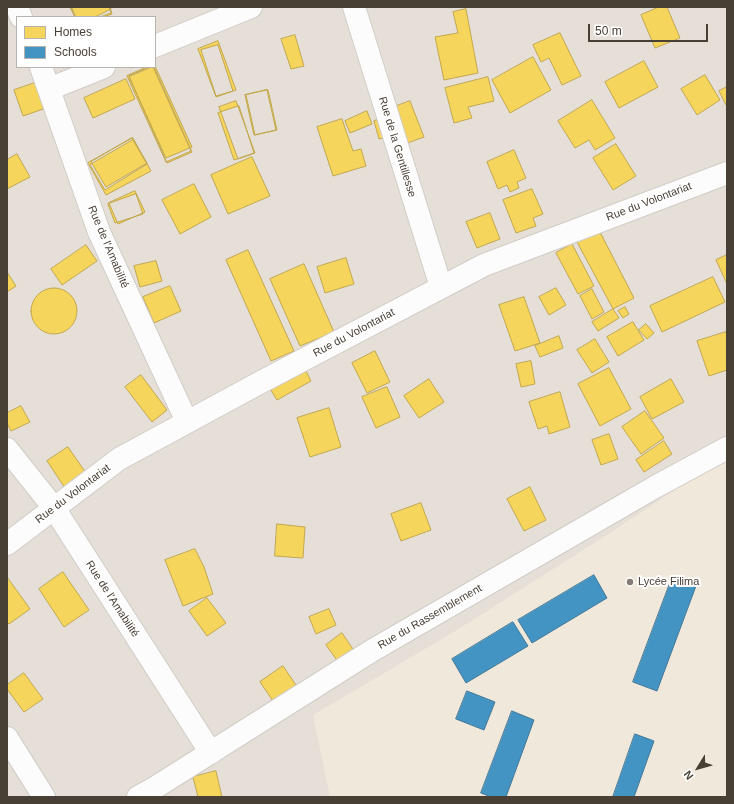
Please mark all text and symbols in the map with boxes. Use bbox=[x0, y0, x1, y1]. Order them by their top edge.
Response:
legend bbox=[16, 16, 156, 68]
scale bar bbox=[590, 16, 710, 42]
text: 50 m bbox=[595, 24, 622, 38]
text: Homes bbox=[54, 25, 92, 39]
text: Schools bbox=[54, 45, 97, 59]
street label: Rue de la Gentillesse bbox=[375, 95, 419, 199]
street label: Rue du Volontariat bbox=[604, 180, 694, 224]
street label: Rue de l'Amabilité bbox=[85, 204, 131, 290]
street label: Rue du Volontariat bbox=[311, 306, 397, 360]
street label: Rue du Volontariat bbox=[33, 461, 113, 527]
street label: Rue de l'Amabilité bbox=[82, 558, 142, 640]
place label: Lycée Filima bbox=[638, 575, 699, 589]
marker: Lycée Filima bbox=[625, 577, 635, 587]
street label: Rue du Rassemblement bbox=[376, 582, 484, 652]
north arrow bbox=[678, 748, 718, 788]
text: N bbox=[681, 768, 696, 782]

